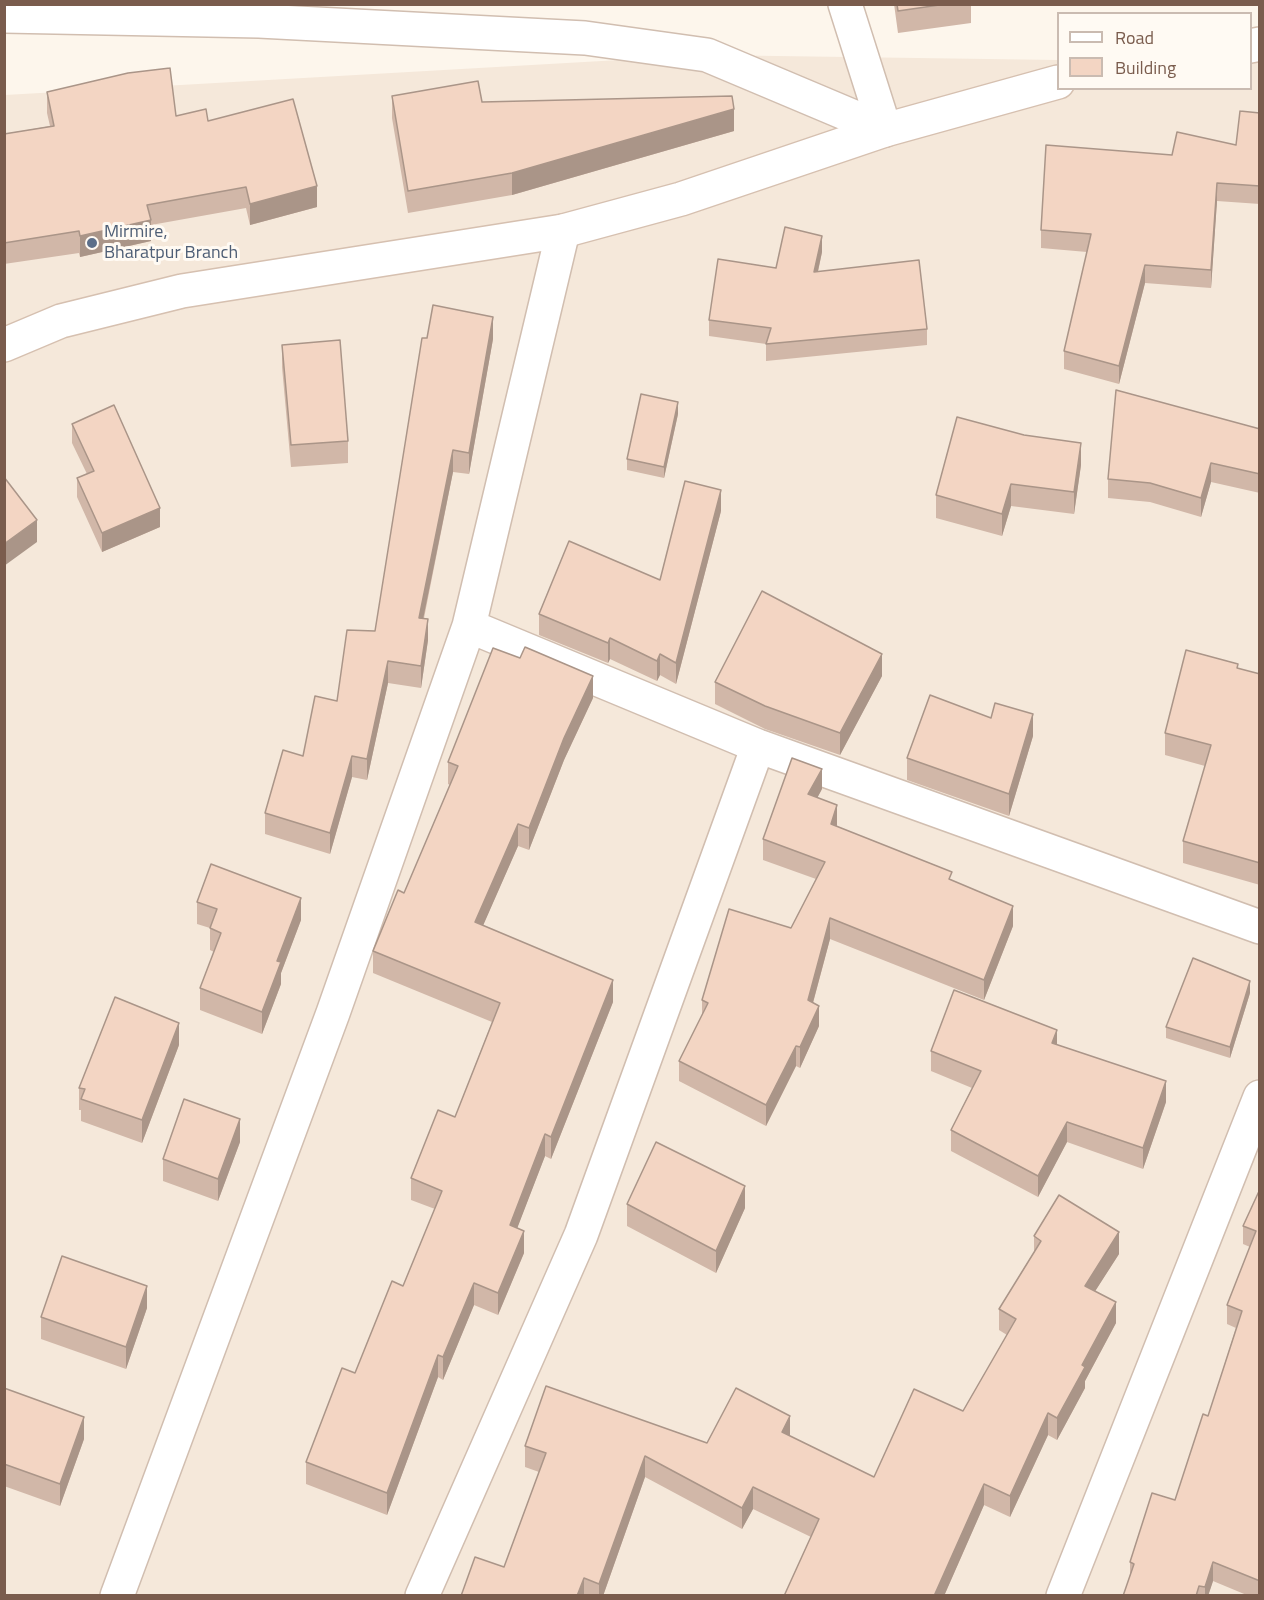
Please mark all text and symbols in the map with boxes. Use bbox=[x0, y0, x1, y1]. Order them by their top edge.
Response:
legend bbox=[1057, 12, 1252, 90]
text: Road bbox=[1115, 24, 1154, 51]
text: Building bbox=[1115, 54, 1176, 81]
place label: Mirmire, Bharatpur Branch bbox=[104, 222, 238, 264]
marker: Mirmire, Bharatpur Branch bbox=[85, 236, 99, 250]

